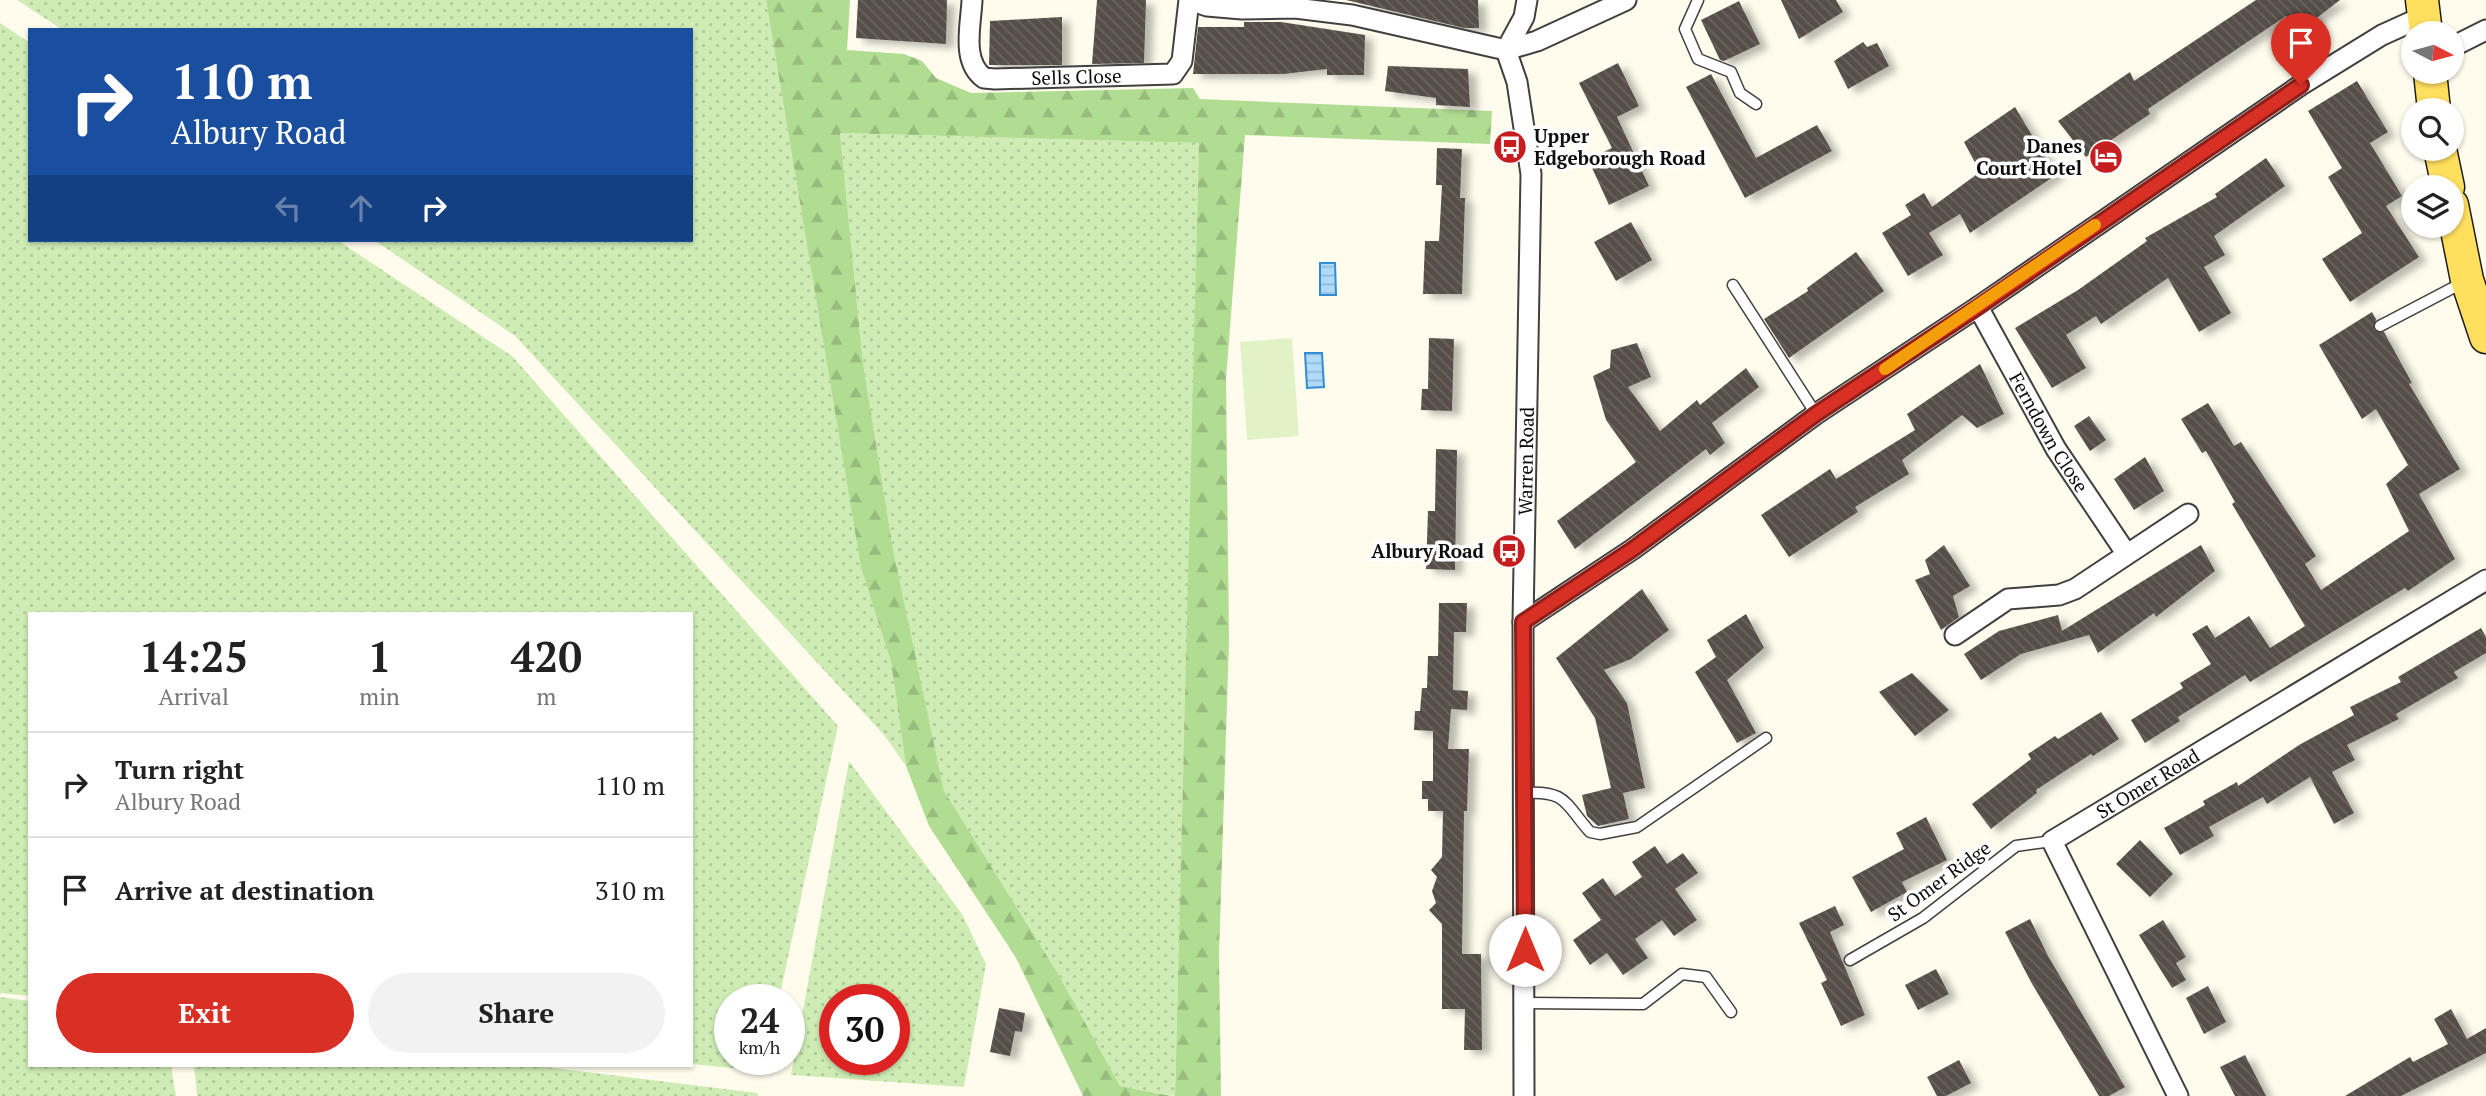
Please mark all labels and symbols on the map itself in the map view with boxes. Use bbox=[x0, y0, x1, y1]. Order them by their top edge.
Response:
pin bbox=[2271, 13, 2331, 85]
north arrow bbox=[2401, 21, 2464, 84]
street label: Sells Close bbox=[1031, 62, 1122, 90]
place label: Upper Edgeborough Road bbox=[1534, 123, 1706, 170]
bus stop icon: Upper Edgeborough Road bbox=[1491, 128, 1529, 166]
place label: Danes Court Hotel bbox=[1976, 133, 2082, 180]
hotel icon: Danes Court Hotel bbox=[2087, 138, 2125, 176]
street label: Ferndown Close bbox=[2004, 368, 2095, 497]
street label: Warren Road bbox=[1512, 406, 1539, 516]
bus stop icon: Albury Road bbox=[1490, 532, 1528, 570]
place label: Albury Road bbox=[1371, 538, 1485, 563]
street label: St Omer Road bbox=[2091, 742, 2204, 824]
street label: St Omer Ridge bbox=[1882, 835, 1995, 926]
position arrow bbox=[1488, 913, 1562, 987]
speed limit sign: 30 bbox=[819, 984, 910, 1075]

